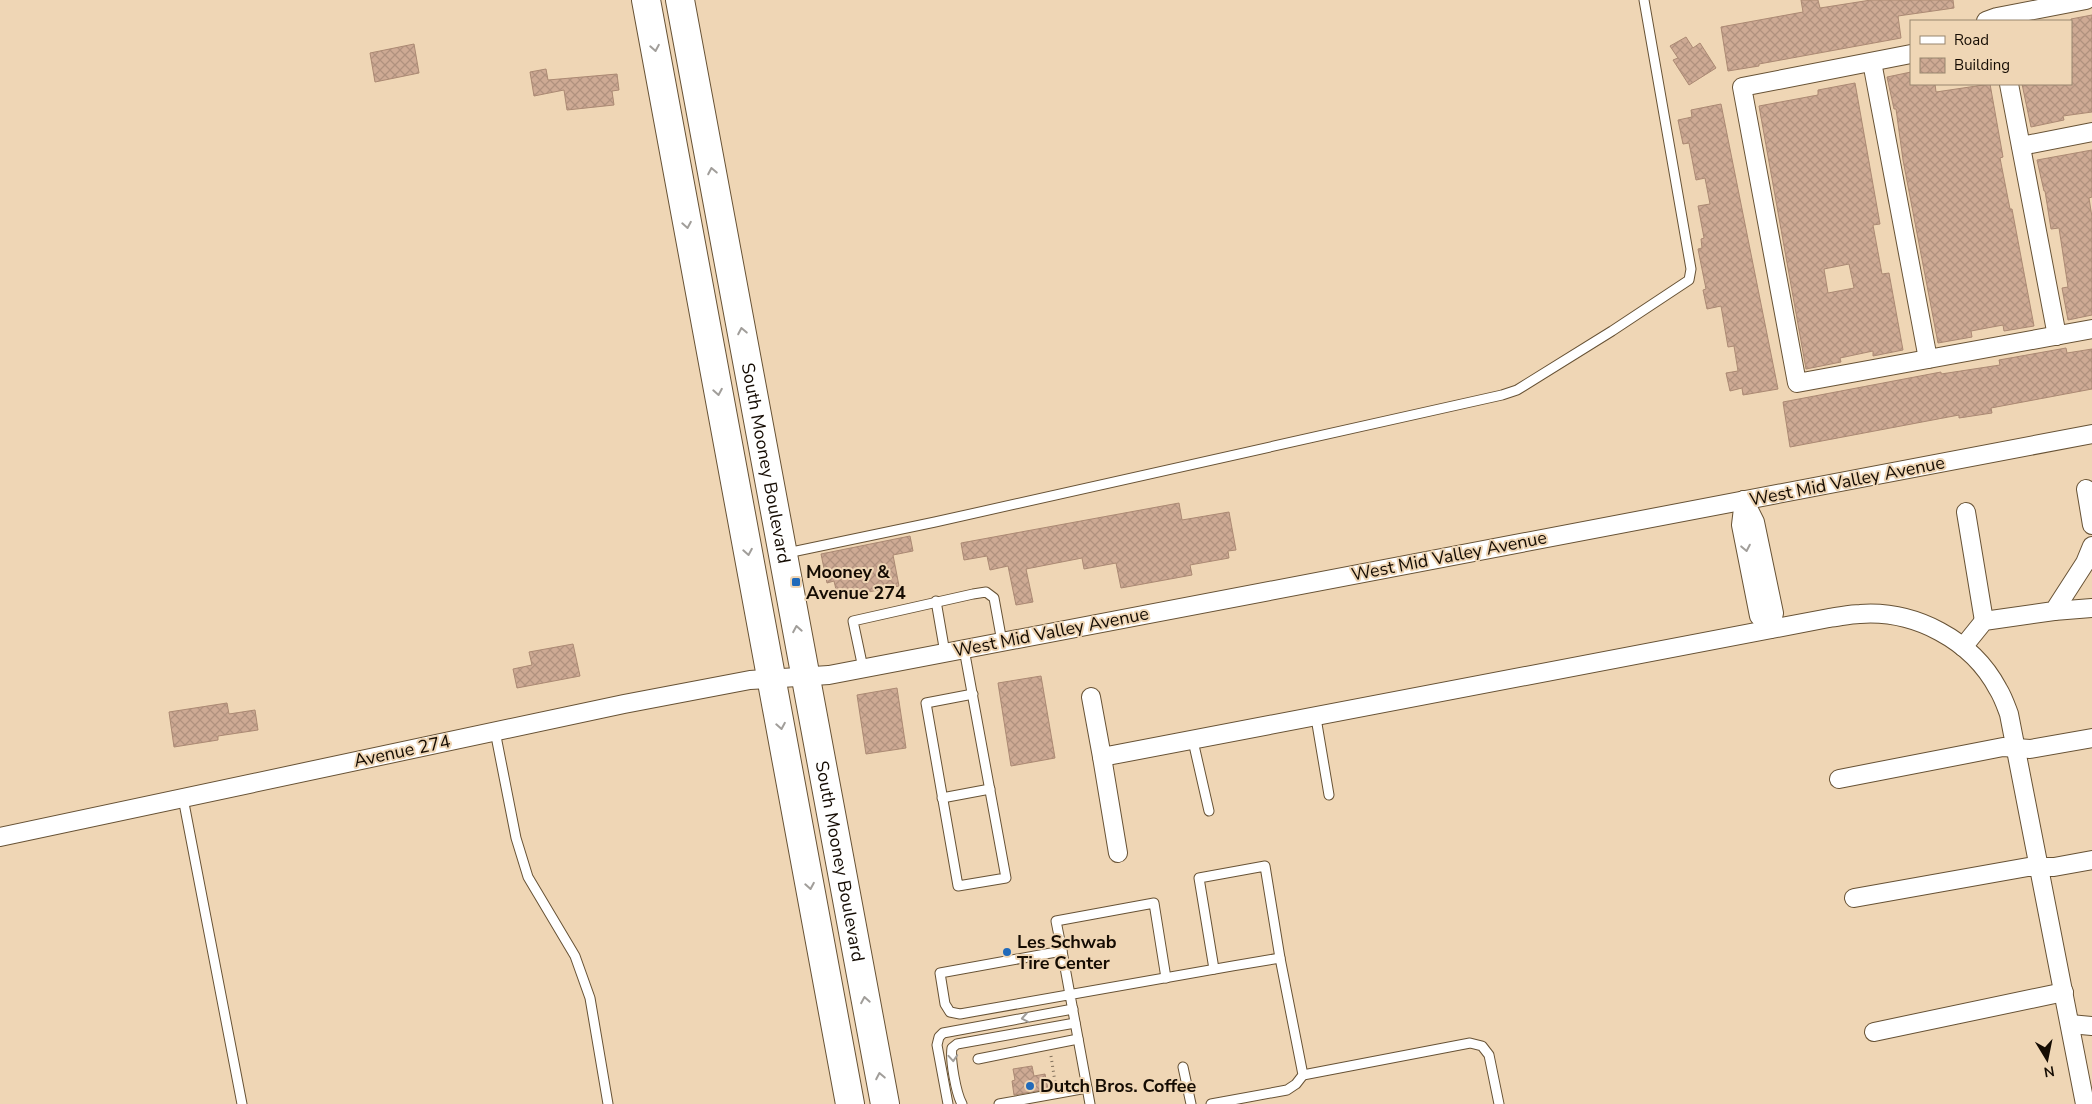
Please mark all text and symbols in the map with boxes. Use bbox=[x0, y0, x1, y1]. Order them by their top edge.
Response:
legend bbox=[1910, 20, 2072, 85]
text: Road bbox=[1954, 30, 1989, 50]
one-way arrow bbox=[649, 44, 659, 52]
text: Building bbox=[1954, 55, 2010, 75]
one-way arrow bbox=[707, 167, 717, 176]
one-way arrow bbox=[682, 221, 692, 229]
one-way arrow bbox=[737, 327, 748, 336]
street label: South Mooney Boulevard bbox=[736, 361, 796, 566]
one-way arrow bbox=[712, 388, 723, 397]
street label: West Mid Valley Avenue bbox=[1747, 450, 1947, 512]
street label: West Mid Valley Avenue bbox=[1349, 525, 1549, 587]
one-way arrow bbox=[1740, 544, 1751, 553]
one-way arrow bbox=[742, 548, 752, 556]
place label: Mooney & Avenue 274 bbox=[806, 560, 906, 605]
marker: Mooney & Avenue 274 bbox=[790, 576, 802, 588]
street label: West Mid Valley Avenue bbox=[951, 601, 1151, 663]
one-way arrow bbox=[793, 624, 803, 633]
one-way arrow bbox=[775, 722, 785, 731]
street label: Avenue 274 bbox=[351, 729, 453, 773]
street label: South Mooney Boulevard bbox=[810, 759, 870, 964]
one-way arrow bbox=[804, 882, 815, 891]
place label: Les Schwab Tire Center bbox=[1017, 930, 1117, 975]
marker: Les Schwab Tire Center bbox=[1001, 946, 1013, 958]
one-way arrow bbox=[861, 995, 871, 1004]
one-way arrow bbox=[1020, 1012, 1029, 1022]
north arrow bbox=[2022, 1034, 2072, 1084]
one-way arrow bbox=[947, 1054, 958, 1062]
text: N bbox=[2042, 1061, 2056, 1082]
one-way arrow bbox=[875, 1071, 885, 1080]
place label: Dutch Bros. Coffee bbox=[1040, 1074, 1197, 1098]
marker: Dutch Bros. Coffee bbox=[1024, 1080, 1036, 1092]

